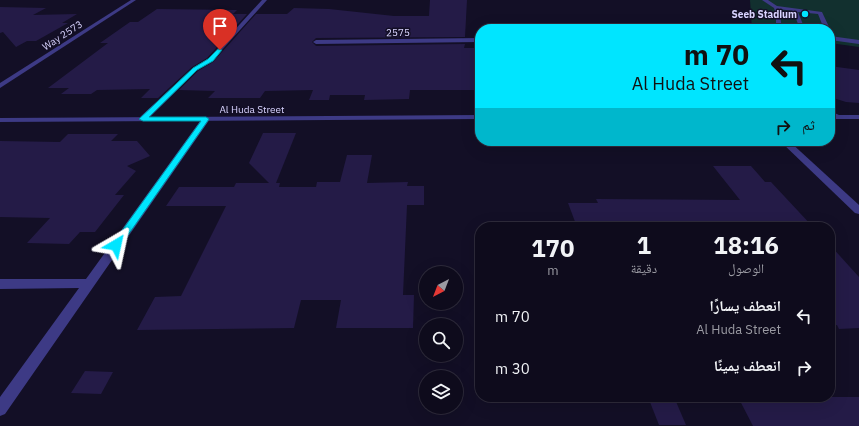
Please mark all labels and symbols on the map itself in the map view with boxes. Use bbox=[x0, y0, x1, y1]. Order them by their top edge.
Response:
place label: Seeb Stadium bbox=[732, 8, 797, 21]
pin bbox=[203, 9, 237, 50]
marker: Seeb Stadium bbox=[800, 9, 810, 19]
street label: Way 2573 bbox=[40, 18, 85, 53]
street label: 2575 bbox=[386, 26, 410, 39]
street label: Al Huda Street bbox=[219, 103, 285, 116]
position arrow bbox=[95, 224, 137, 266]
north arrow bbox=[419, 266, 463, 310]

